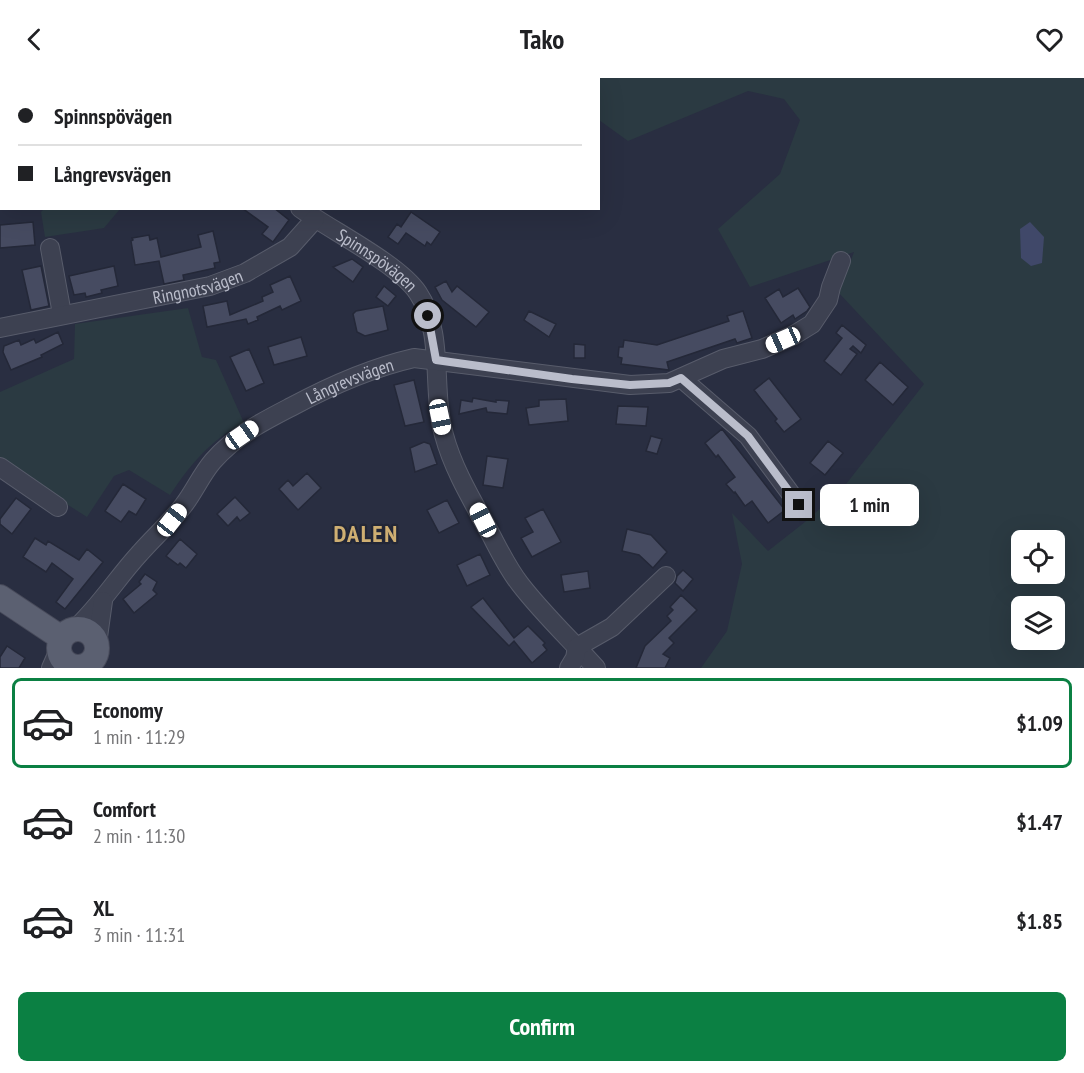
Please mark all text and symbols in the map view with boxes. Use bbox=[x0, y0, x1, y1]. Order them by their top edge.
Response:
text: Tako bbox=[520, 22, 564, 56]
icon: back bbox=[18, 23, 51, 56]
icon: heart bbox=[1033, 23, 1066, 56]
text: Spinnspövägen bbox=[54, 102, 172, 130]
text: Långrevsvägen bbox=[54, 160, 171, 188]
street label: Spinnspövägen bbox=[333, 223, 423, 296]
street label: Ringnotsvägen bbox=[151, 263, 246, 309]
route start bbox=[414, 302, 441, 329]
car bbox=[763, 324, 803, 356]
street label: Långrevsvägen bbox=[302, 352, 396, 409]
car bbox=[427, 398, 453, 436]
car bbox=[222, 417, 262, 453]
callout: 1 min bbox=[820, 484, 919, 526]
route end bbox=[785, 491, 812, 518]
text: 1 min bbox=[849, 492, 890, 518]
car bbox=[154, 500, 190, 540]
car bbox=[467, 500, 499, 540]
district label: DALEN bbox=[333, 518, 399, 549]
map controls bbox=[1011, 530, 1065, 650]
button: locate bbox=[1011, 530, 1065, 584]
button: layers bbox=[1011, 596, 1065, 650]
icon: car bbox=[21, 696, 75, 750]
text: Economy bbox=[93, 696, 163, 724]
text: $1.09 bbox=[1016, 709, 1063, 737]
text: 1 min · 11:29 bbox=[93, 724, 185, 750]
icon: car bbox=[21, 795, 75, 849]
text: Comfort bbox=[93, 795, 156, 823]
text: $1.47 bbox=[1016, 808, 1063, 836]
text: 2 min · 11:30 bbox=[93, 823, 185, 849]
icon: car bbox=[21, 894, 75, 948]
text: XL bbox=[93, 894, 114, 922]
text: $1.85 bbox=[1016, 907, 1063, 935]
text: 3 min · 11:31 bbox=[93, 922, 185, 948]
button: Confirm bbox=[18, 992, 1066, 1061]

